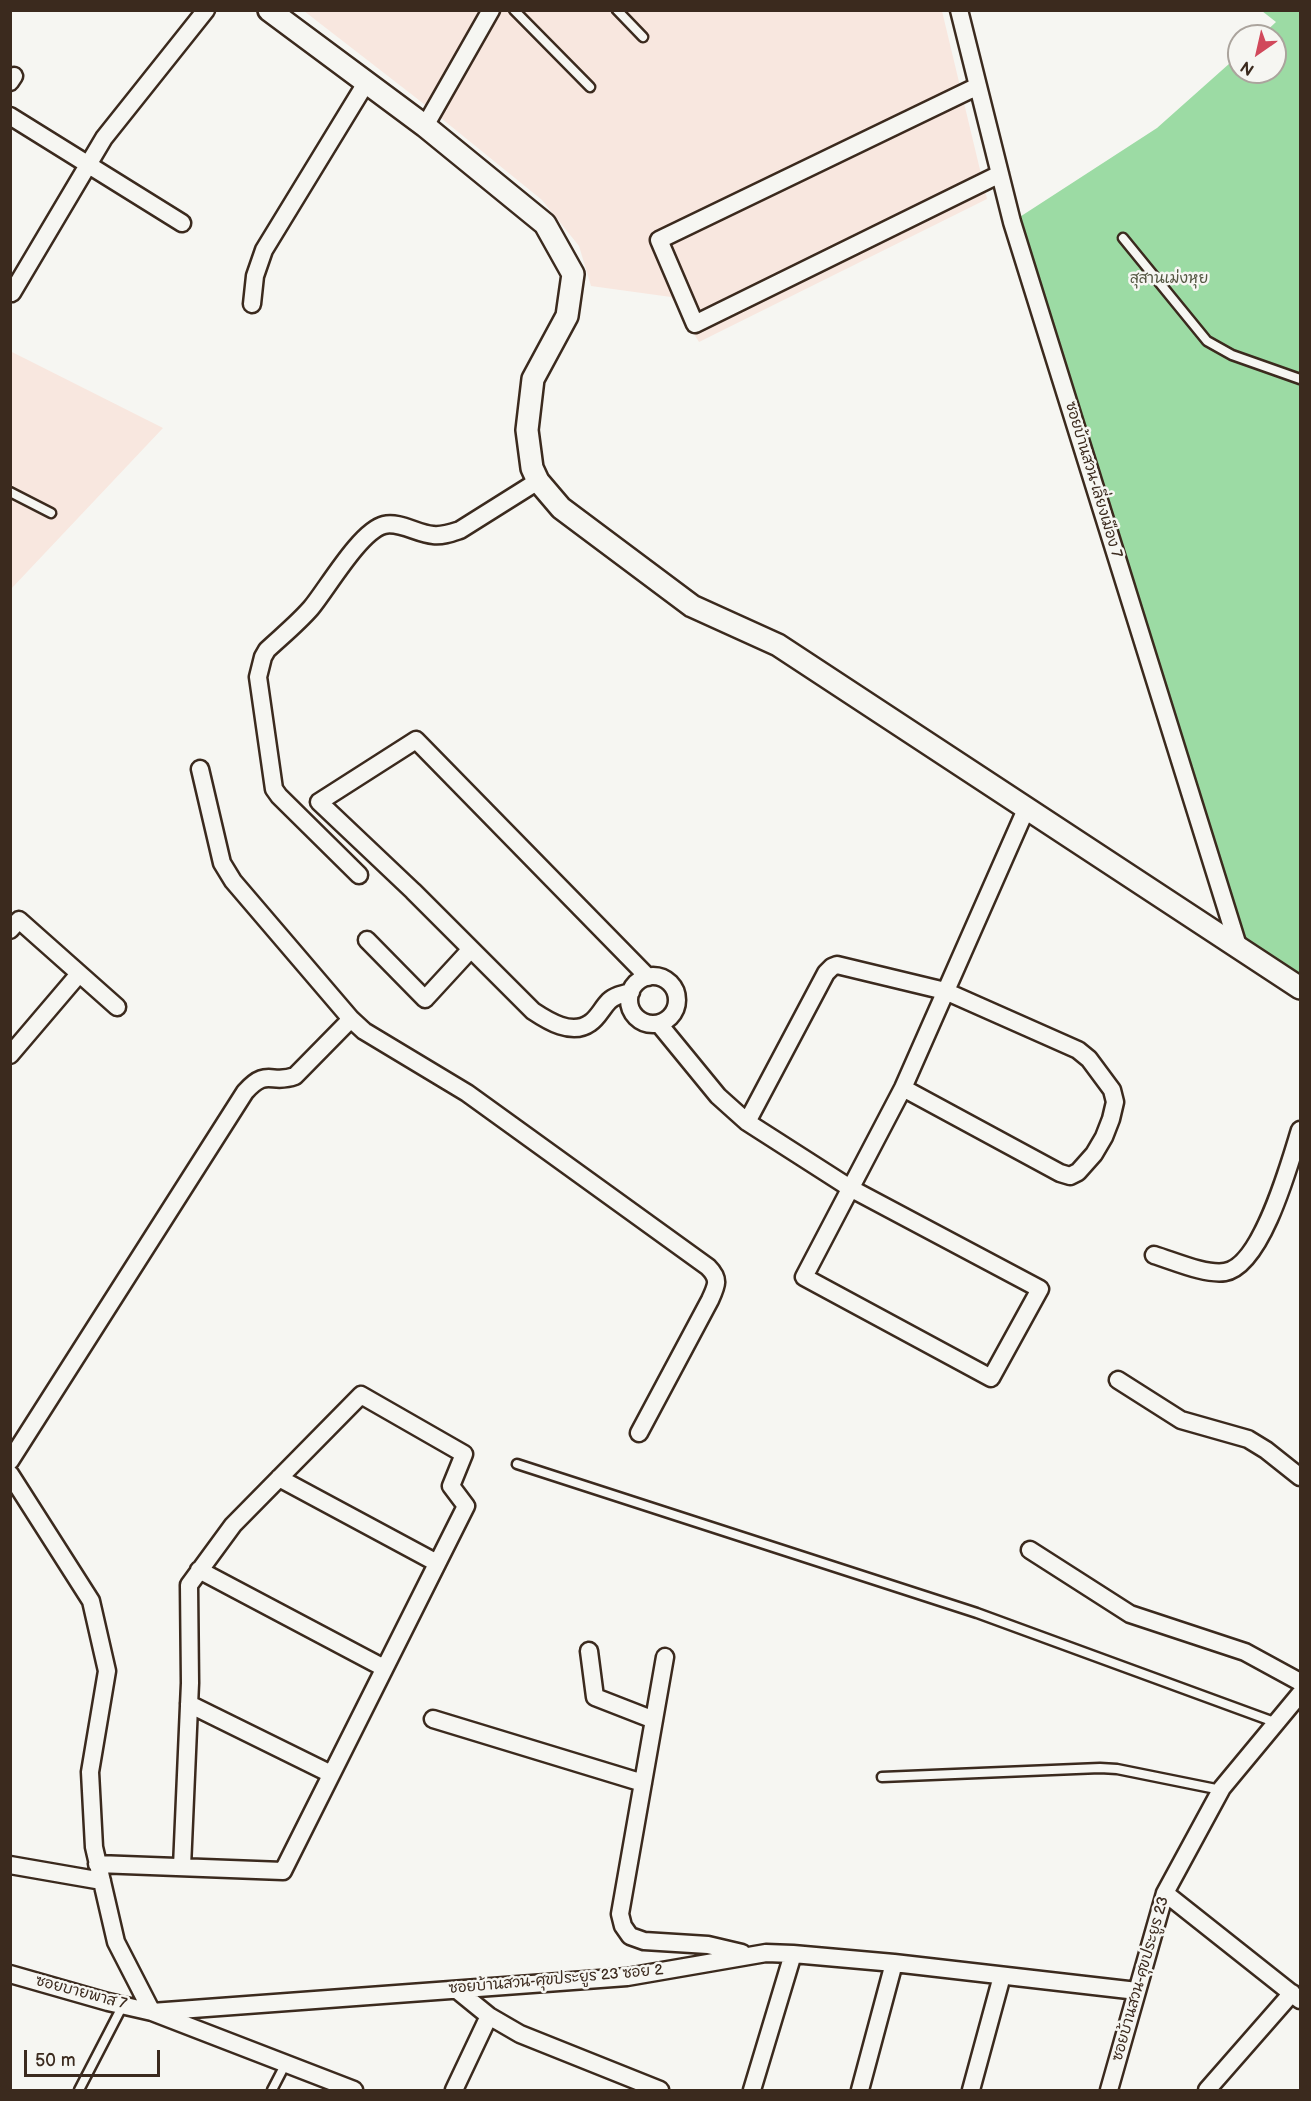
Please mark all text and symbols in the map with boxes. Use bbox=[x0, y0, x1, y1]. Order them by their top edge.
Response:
north arrow bbox=[1227, 24, 1287, 84]
text: N bbox=[1237, 56, 1258, 79]
park label: สุสานเม่งหุย bbox=[1130, 270, 1208, 288]
street label: ซอยบ้านสวน-เลี่ยงเมือง 7 bbox=[1061, 400, 1125, 560]
street label: ซอยบ้านสวน-ศุขประยูร 23 bbox=[1109, 1895, 1173, 2063]
street label: ซอยบ้านสวน-ศุขประยูร 23 ซอย 2 bbox=[448, 1962, 664, 1998]
street label: ซอยบายพาส 7 bbox=[33, 1972, 129, 2014]
scale bar bbox=[27, 2038, 164, 2076]
text: 50 m bbox=[35, 2050, 76, 2071]

